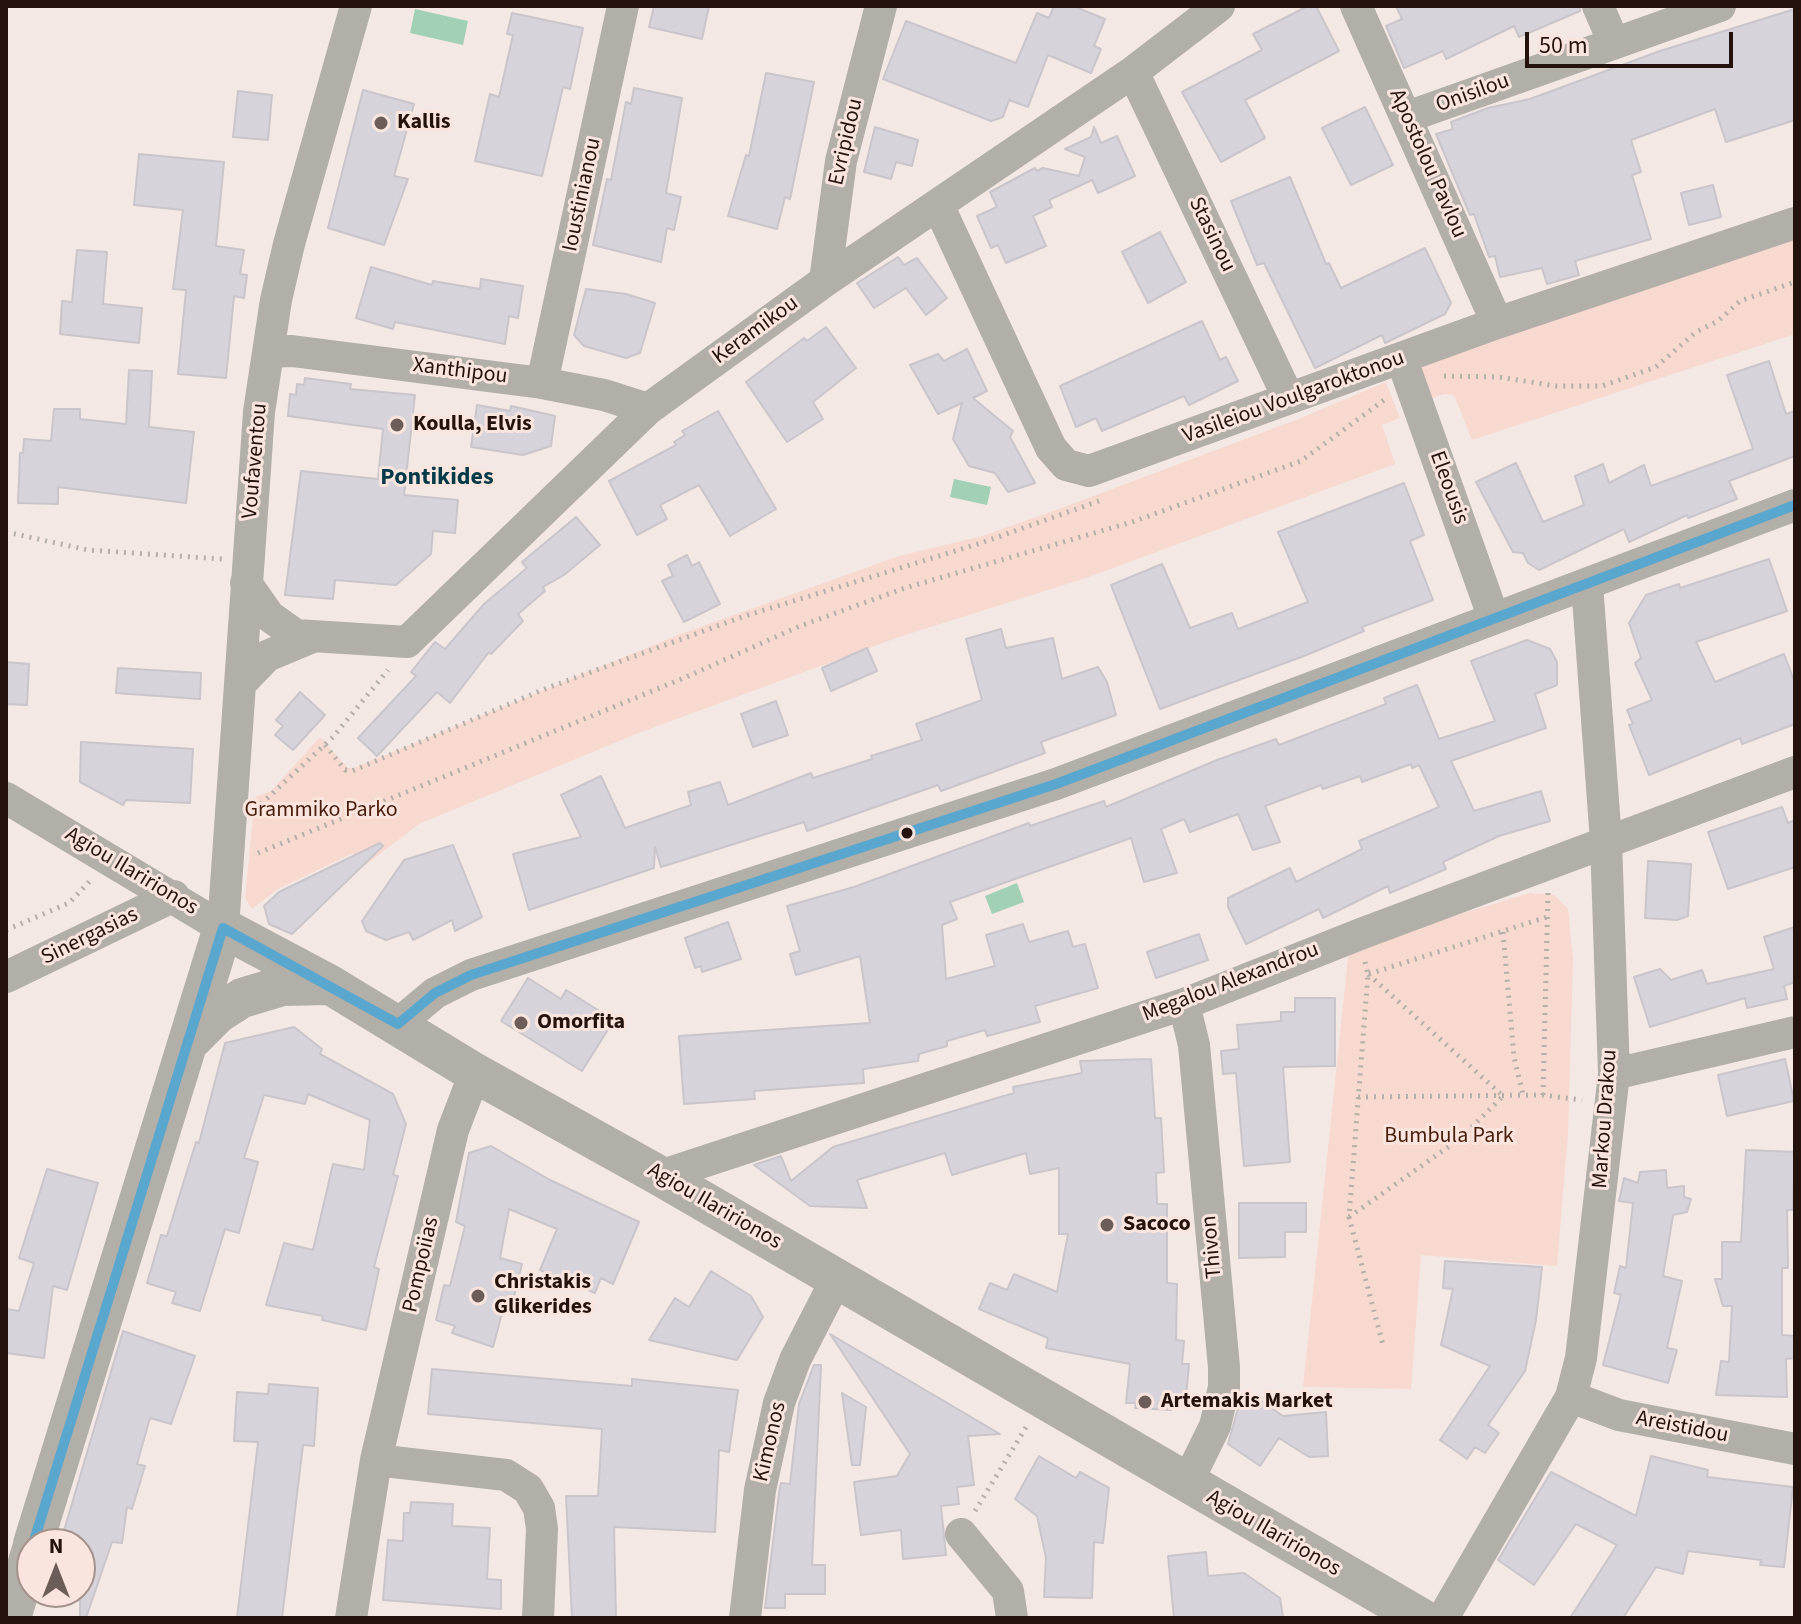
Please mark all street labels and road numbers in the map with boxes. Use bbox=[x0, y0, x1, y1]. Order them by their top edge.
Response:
street label: Onisilou bbox=[1433, 69, 1513, 119]
street label: Apostolou Pavlou bbox=[1382, 85, 1472, 243]
street label: Evripidou bbox=[824, 96, 870, 188]
street label: Ioustinianou bbox=[558, 136, 608, 254]
street label: Stasinou bbox=[1182, 193, 1240, 277]
street label: Keramikou bbox=[708, 291, 804, 371]
street label: Vasileiou Voulgaroktonou bbox=[1180, 346, 1408, 450]
street label: Xanthipou bbox=[411, 353, 509, 391]
street label: Voufaventou bbox=[238, 402, 274, 520]
street label: Eleousis bbox=[1423, 448, 1473, 528]
street label: Agiou Ilaririonos bbox=[60, 822, 202, 922]
street label: Sinergasias bbox=[37, 902, 143, 972]
street label: Megalou Alexandrou bbox=[1139, 937, 1323, 1029]
street label: Markou Drakou bbox=[1588, 1048, 1624, 1190]
street label: Agiou Ilaririonos bbox=[642, 1158, 786, 1256]
street label: Thivon bbox=[1197, 1214, 1229, 1280]
street label: Pompoiias bbox=[398, 1215, 446, 1315]
street label: Kimonos bbox=[749, 1399, 793, 1485]
street label: Areistidou bbox=[1634, 1406, 1730, 1450]
street label: Agiou Ilaririonos bbox=[1201, 1485, 1345, 1583]

